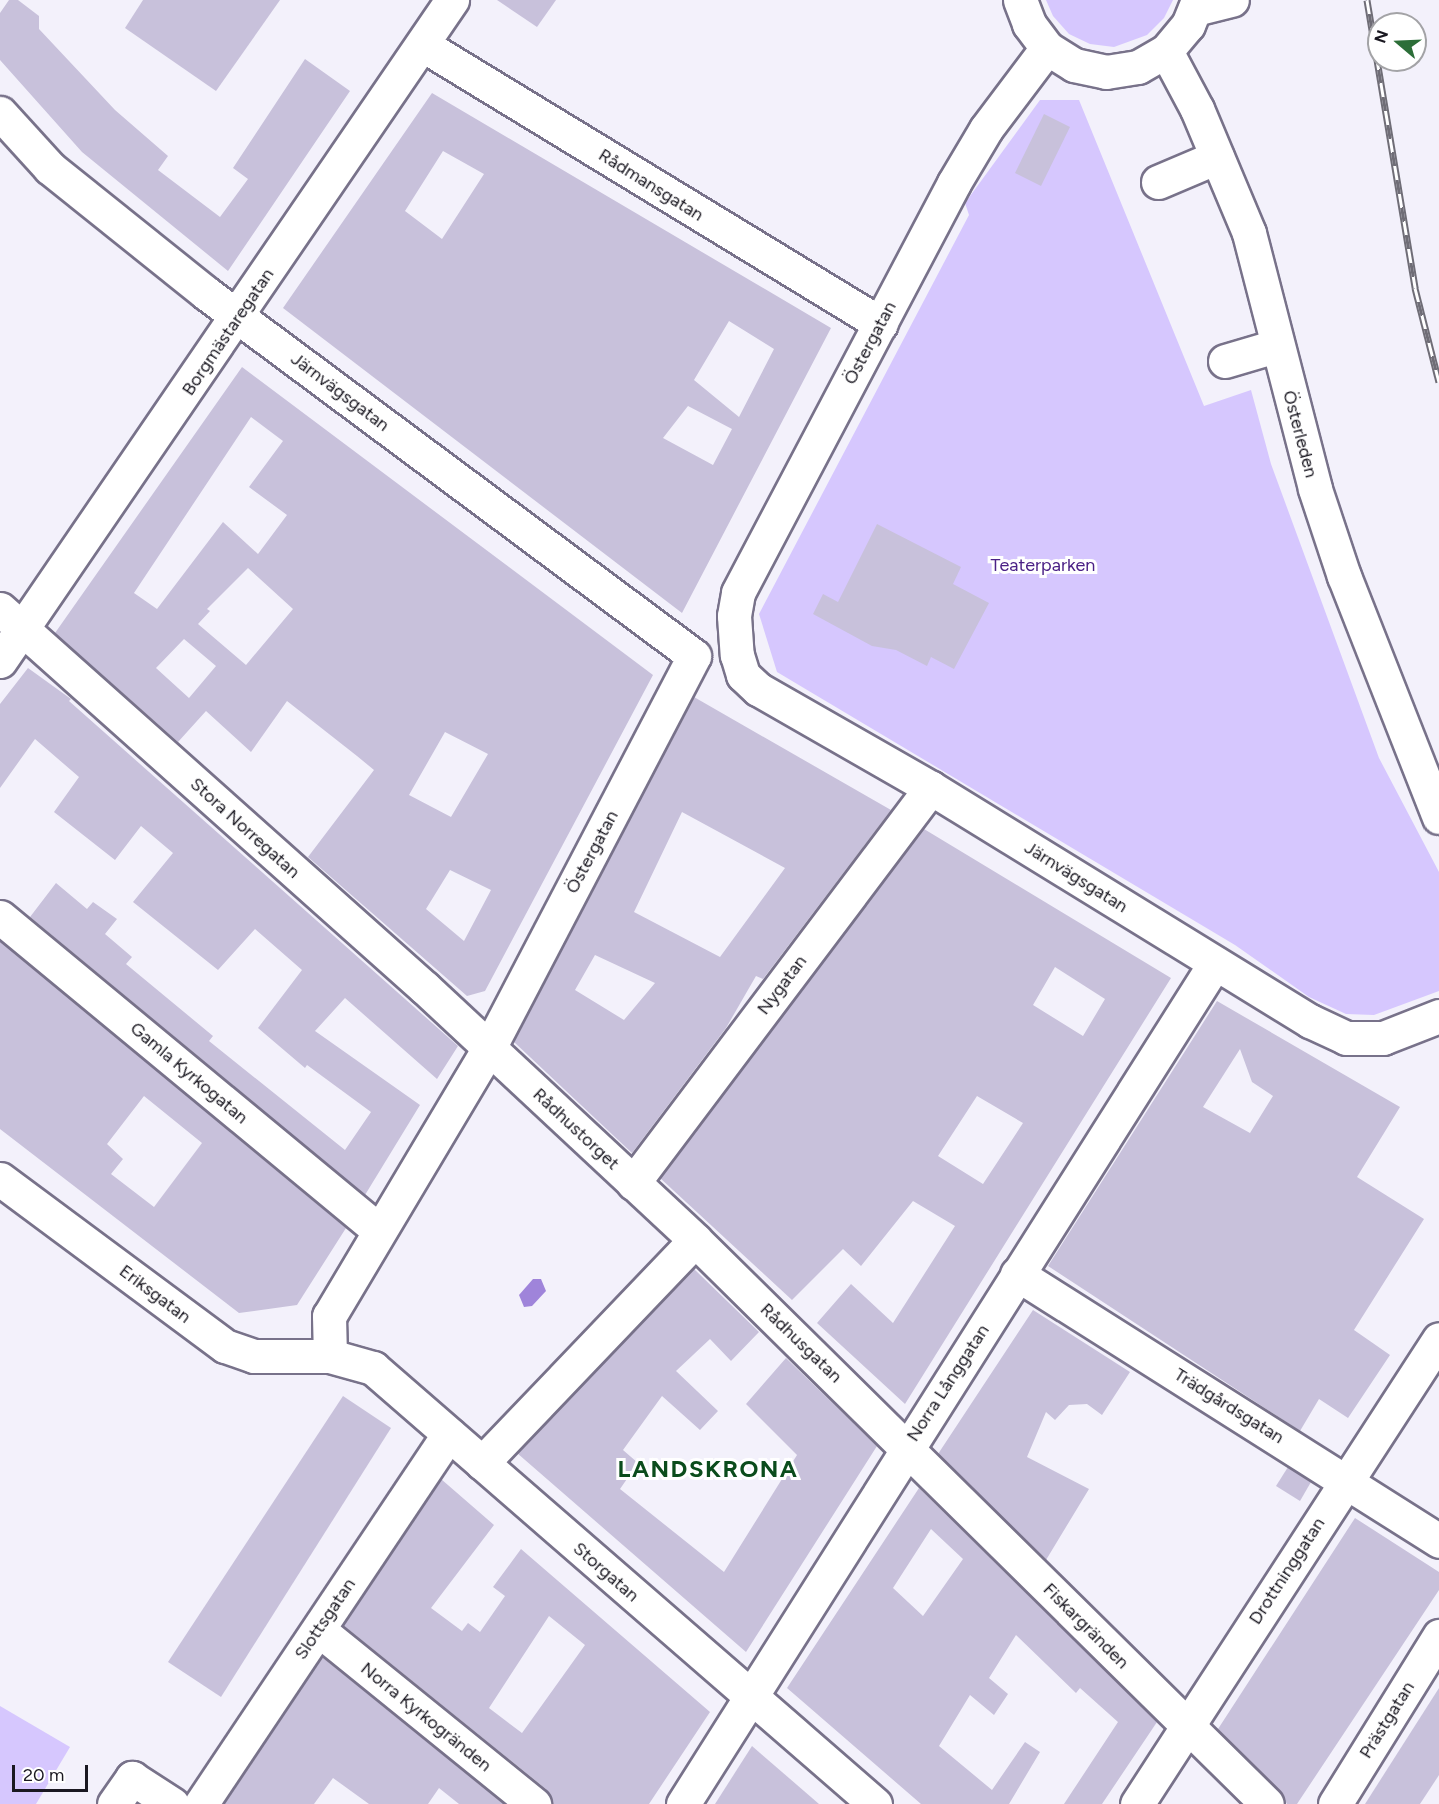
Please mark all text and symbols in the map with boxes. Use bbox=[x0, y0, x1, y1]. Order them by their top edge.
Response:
north arrow bbox=[1367, 12, 1427, 72]
text: N bbox=[1370, 28, 1392, 46]
street label: Rådmansgatan bbox=[595, 144, 707, 226]
street label: Borgmästaregatan bbox=[178, 264, 278, 400]
street label: Östergatan bbox=[839, 298, 901, 388]
street label: Järnvägsgatan bbox=[287, 348, 393, 436]
street label: Österleden bbox=[1278, 388, 1322, 480]
park label: Teaterparken bbox=[991, 554, 1095, 576]
street label: Stora Norregatan bbox=[186, 773, 304, 883]
street label: Östergatan bbox=[561, 807, 623, 897]
street label: Järnvägsgatan bbox=[1020, 837, 1132, 917]
street label: Nygatan bbox=[753, 951, 811, 1019]
street label: Gamla Kyrkogatan bbox=[126, 1018, 252, 1128]
street label: Rådhustorget bbox=[528, 1084, 624, 1174]
street label: Eriksgatan bbox=[115, 1260, 195, 1328]
street label: Rådhusgatan bbox=[756, 1299, 846, 1387]
street label: Norra Långgatan bbox=[902, 1320, 994, 1446]
street label: Trädgårdsgatan bbox=[1170, 1364, 1288, 1448]
district label: LANDSKRONA bbox=[618, 1455, 798, 1483]
street label: Drottninggatan bbox=[1244, 1514, 1330, 1628]
street label: Storgatan bbox=[569, 1538, 643, 1606]
street label: Slottsgatan bbox=[290, 1574, 360, 1664]
street label: Fiskargränden bbox=[1039, 1579, 1133, 1673]
street label: Norra Kyrkogränden bbox=[356, 1658, 496, 1776]
street label: Prästgatan bbox=[1355, 1678, 1419, 1762]
scale bar bbox=[15, 1753, 92, 1791]
text: 20 m bbox=[23, 1764, 64, 1786]

